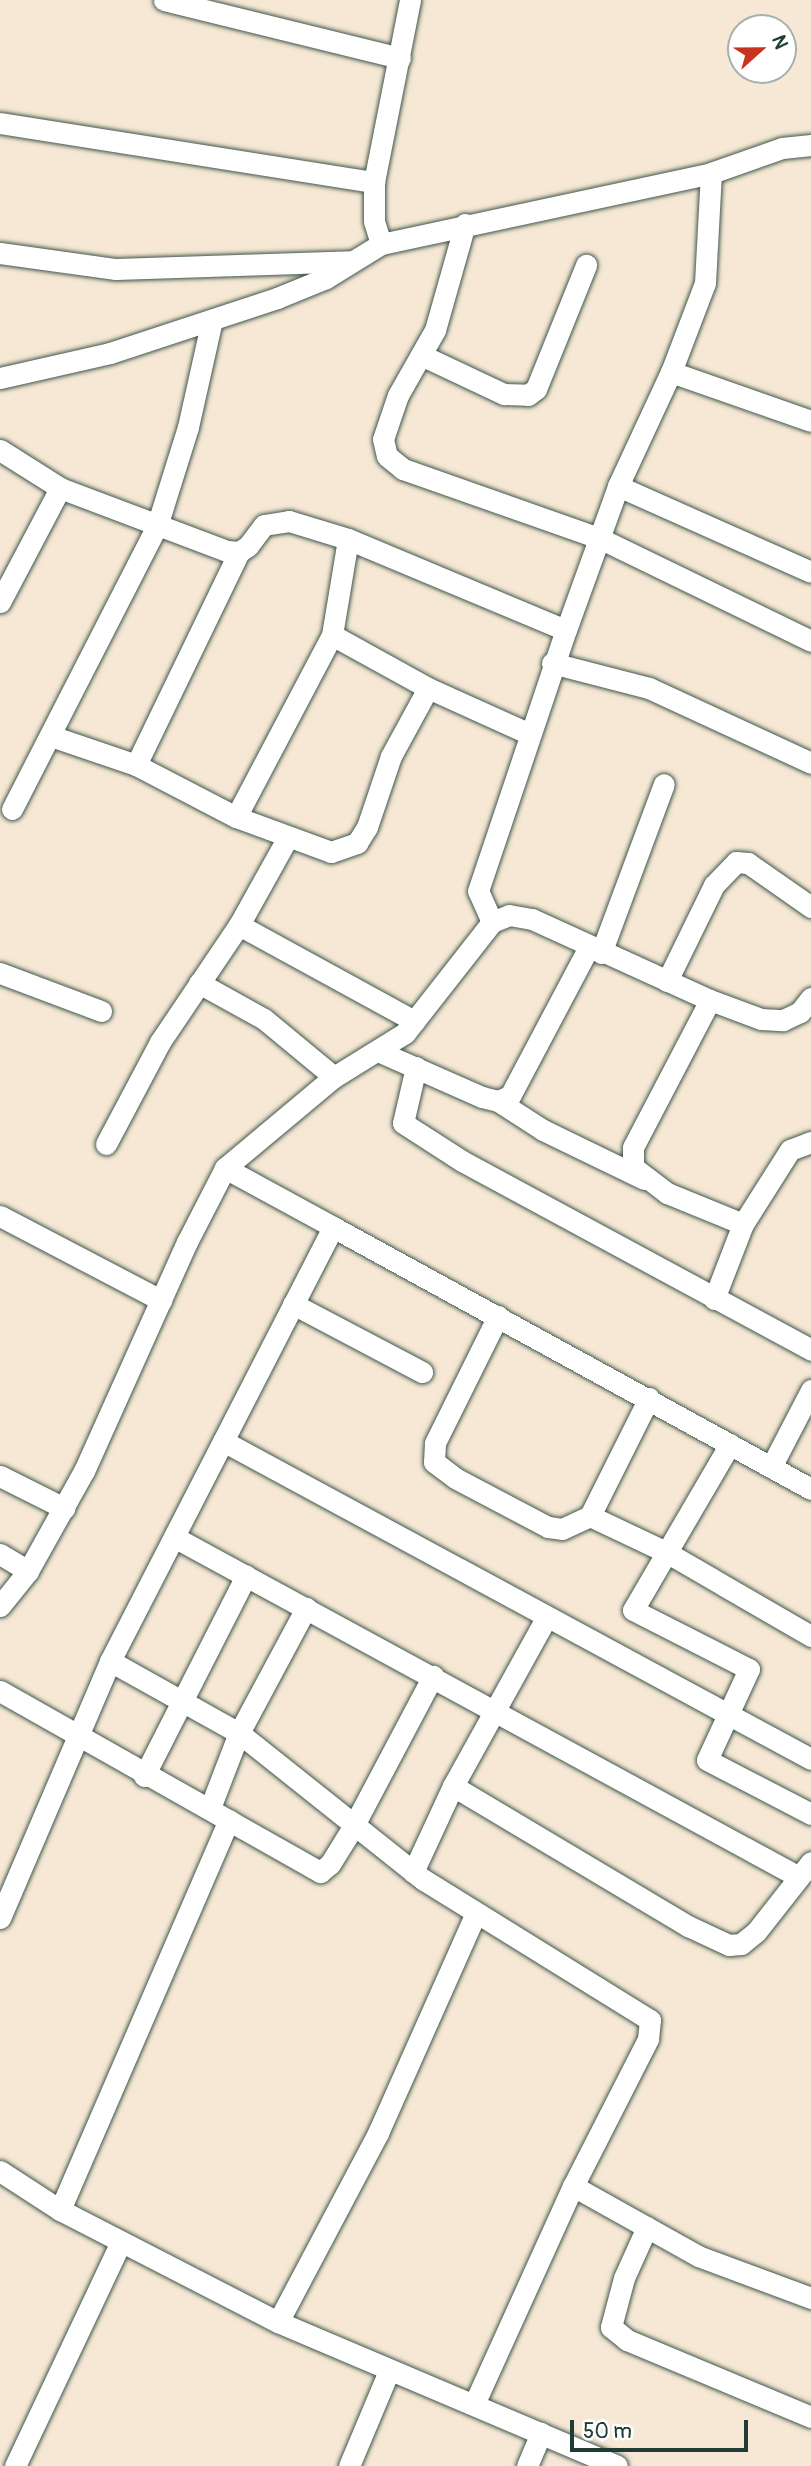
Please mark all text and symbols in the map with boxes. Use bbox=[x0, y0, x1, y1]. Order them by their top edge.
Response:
north arrow bbox=[727, 14, 797, 84]
text: N bbox=[766, 32, 793, 52]
scale bar bbox=[573, 2406, 752, 2450]
text: 50 m bbox=[583, 2418, 632, 2445]

